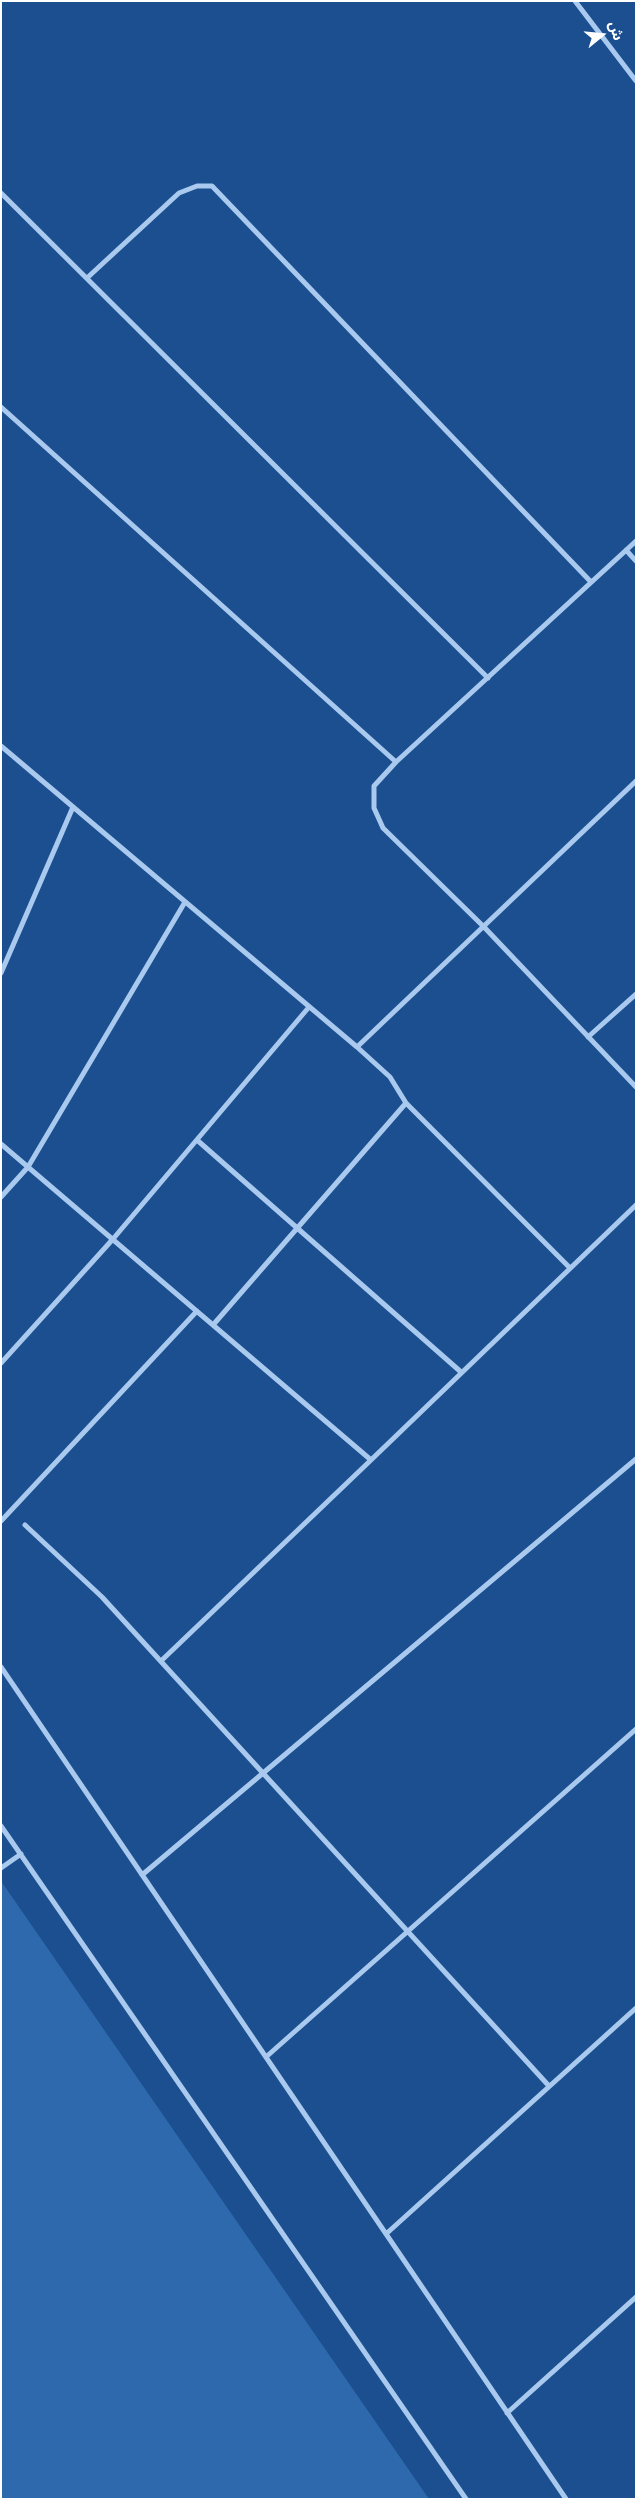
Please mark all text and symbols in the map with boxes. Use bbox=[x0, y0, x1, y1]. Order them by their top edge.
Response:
north arrow bbox=[577, 10, 627, 60]
text: ش bbox=[605, 19, 628, 42]

